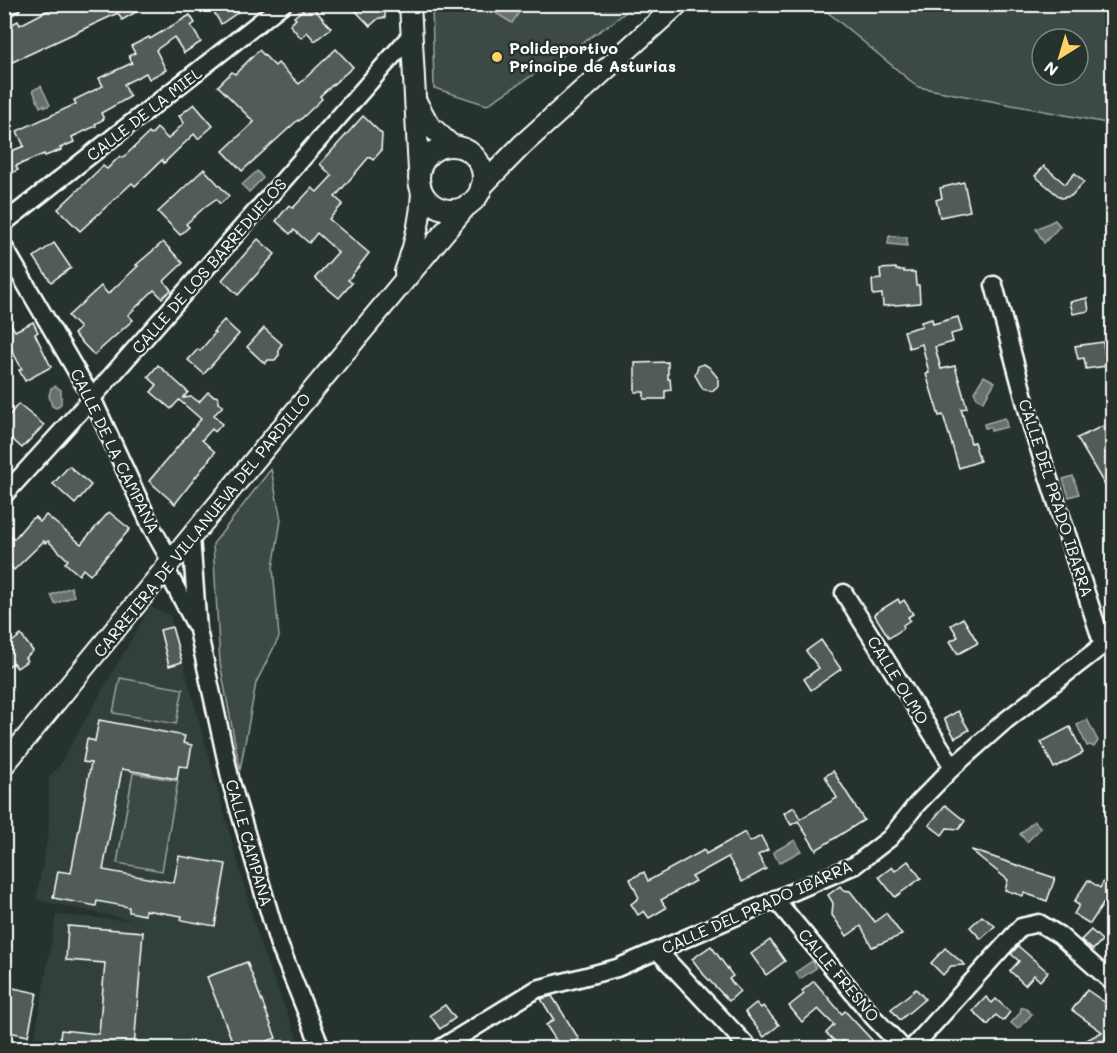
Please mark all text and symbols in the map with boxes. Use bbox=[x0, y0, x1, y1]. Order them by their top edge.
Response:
north arrow bbox=[1030, 27, 1090, 87]
place label: Polideportivo Príncipe de Asturias bbox=[509, 37, 676, 76]
marker: Polideportivo Príncipe de Asturias bbox=[490, 50, 504, 64]
text: N bbox=[1039, 57, 1062, 81]
street label: CALLE DE LA MIEL bbox=[82, 62, 206, 165]
street label: CALLE DE LOS BARREDUELOS bbox=[127, 174, 291, 358]
street label: CALLE DE LA CAMPANA bbox=[66, 365, 165, 537]
street label: CARRETERA DE VILLANUEVA DEL PARDILLO bbox=[88, 388, 315, 661]
street label: CALLE DEL PRADO IBARRA bbox=[1015, 396, 1098, 599]
street label: CALLE OLMO bbox=[863, 632, 934, 728]
street label: CALLE CAMPANA bbox=[221, 777, 278, 909]
street label: CALLE DEL PRADO IBARRA bbox=[658, 855, 856, 958]
street label: CALLE FRESNO bbox=[794, 924, 885, 1026]

